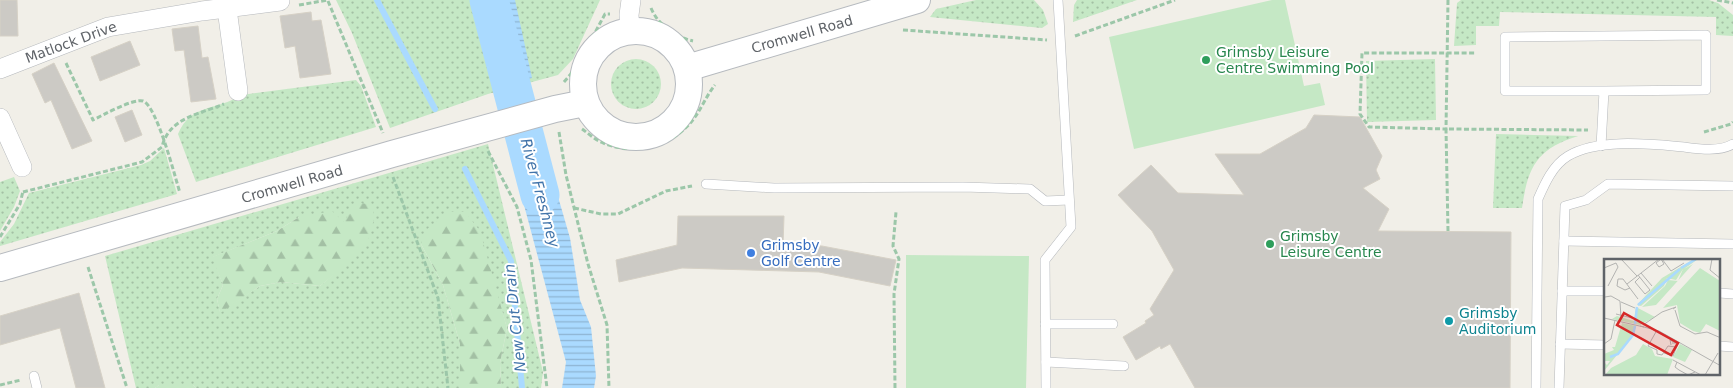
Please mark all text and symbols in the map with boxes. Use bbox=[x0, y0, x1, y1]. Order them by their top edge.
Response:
street label: Cromwell Road bbox=[749, 12, 855, 56]
street label: Matlock Drive bbox=[23, 18, 119, 66]
place label: Grimsby Leisure Centre Swimming Pool bbox=[1216, 44, 1374, 76]
marker: Grimsby Leisure Centre Swimming Pool bbox=[1200, 54, 1212, 66]
water label: River Freshney bbox=[517, 136, 564, 251]
street label: Cromwell Road bbox=[239, 162, 345, 206]
place label: Grimsby Leisure Centre bbox=[1280, 228, 1382, 260]
place label: Grimsby Golf Centre bbox=[761, 237, 841, 269]
marker: Grimsby Leisure Centre bbox=[1264, 238, 1276, 250]
marker: Grimsby Golf Centre bbox=[745, 247, 757, 259]
inset map bbox=[1604, 259, 1720, 376]
water label: New Cut Drain bbox=[500, 263, 530, 373]
place label: Grimsby Auditorium bbox=[1459, 305, 1536, 337]
marker: Grimsby Auditorium bbox=[1443, 315, 1455, 327]

